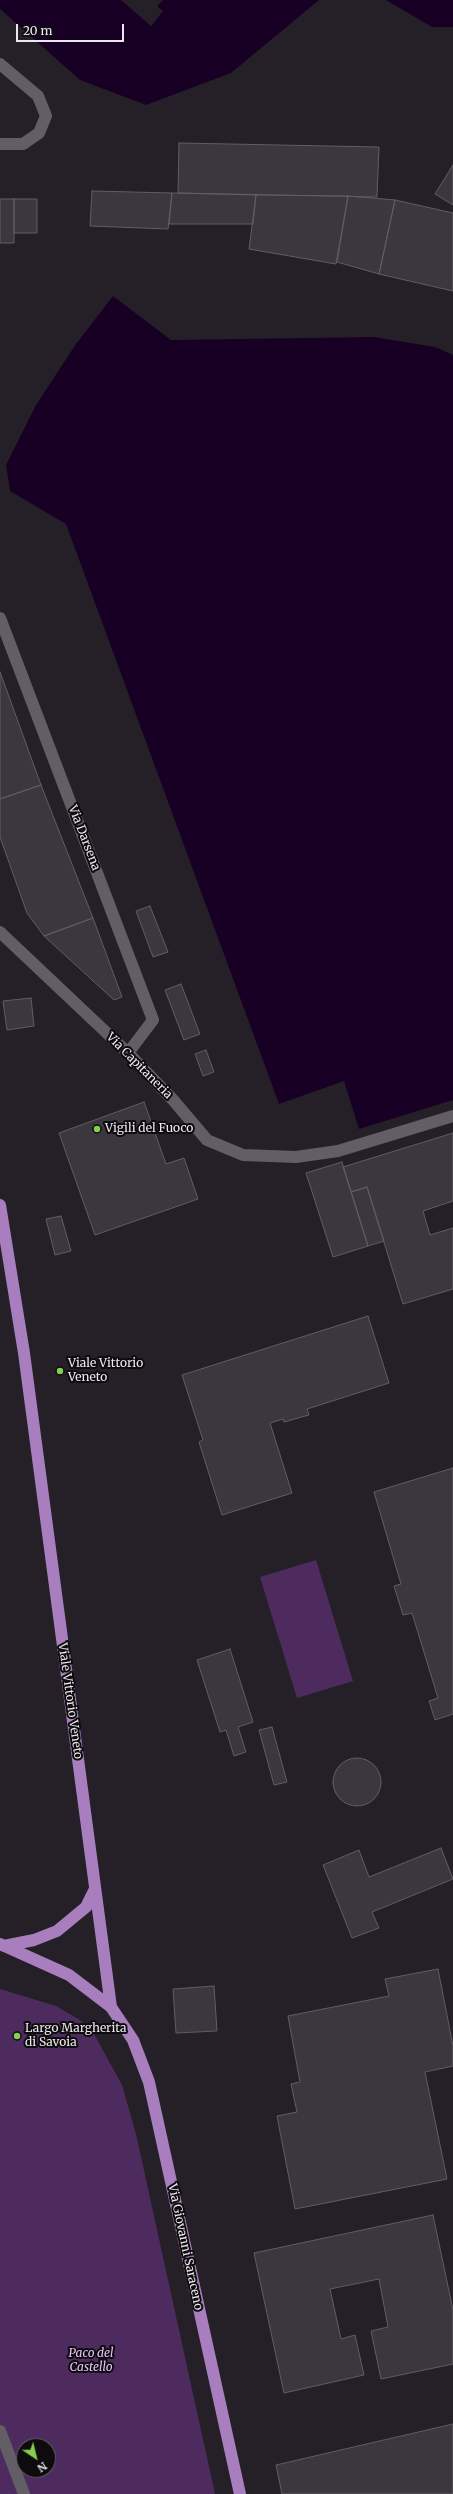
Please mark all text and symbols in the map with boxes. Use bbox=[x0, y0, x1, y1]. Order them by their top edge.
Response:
scale bar bbox=[18, 16, 126, 42]
text: 20 m bbox=[23, 23, 52, 38]
street label: Via Darsena bbox=[65, 803, 103, 873]
street label: Via Capitaneria bbox=[103, 1030, 175, 1102]
place label: Vigili del Fuoco bbox=[105, 1122, 193, 1136]
marker: Vigili del Fuoco bbox=[92, 1124, 102, 1134]
place label: Viale Vittorio Veneto bbox=[68, 1357, 143, 1385]
marker: Viale Vittorio Veneto bbox=[55, 1366, 65, 1376]
street label: Viale Vittorio Veneto bbox=[55, 1642, 85, 1760]
place label: Largo Margherita di Savoia bbox=[25, 2022, 126, 2050]
marker: Largo Margherita di Savoia bbox=[12, 2031, 22, 2041]
street label: Via Giovanni Saraceno bbox=[165, 2182, 205, 2312]
park label: Paco del Castello bbox=[68, 2347, 114, 2375]
north arrow bbox=[16, 2438, 56, 2478]
text: N bbox=[35, 2459, 50, 2475]

